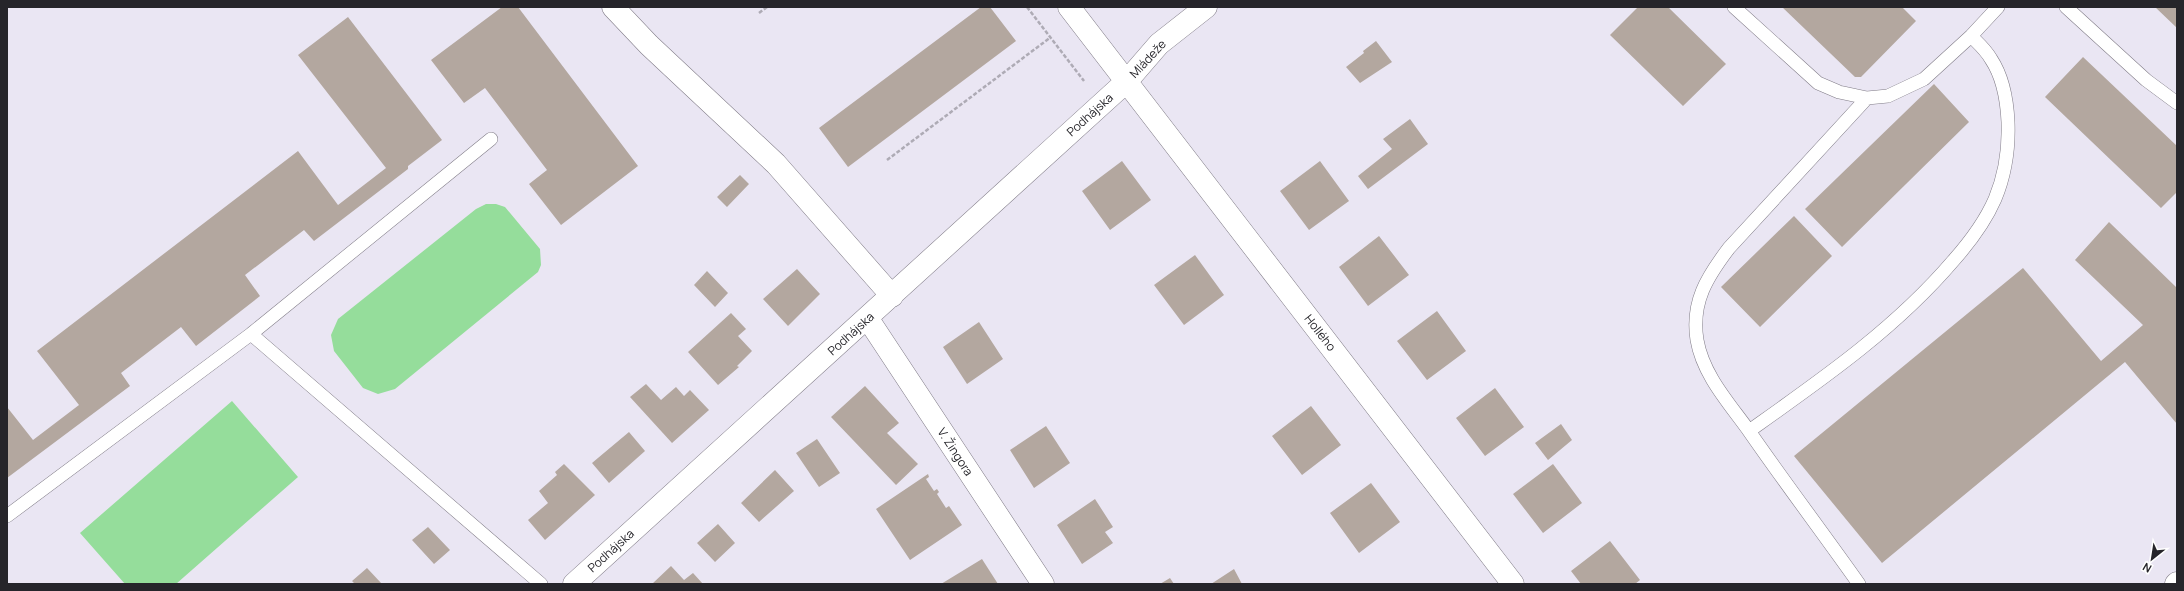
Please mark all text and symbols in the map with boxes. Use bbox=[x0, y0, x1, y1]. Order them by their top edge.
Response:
street label: Mládeže bbox=[1126, 36, 1170, 81]
street label: Podhájska bbox=[1063, 89, 1117, 140]
street label: Podhájska bbox=[824, 308, 878, 359]
street label: Hollého bbox=[1301, 311, 1340, 355]
street label: V. Žingora bbox=[934, 424, 977, 479]
street label: Podhájska bbox=[584, 525, 638, 576]
north arrow bbox=[2132, 539, 2172, 579]
text: N bbox=[2139, 560, 2154, 577]

